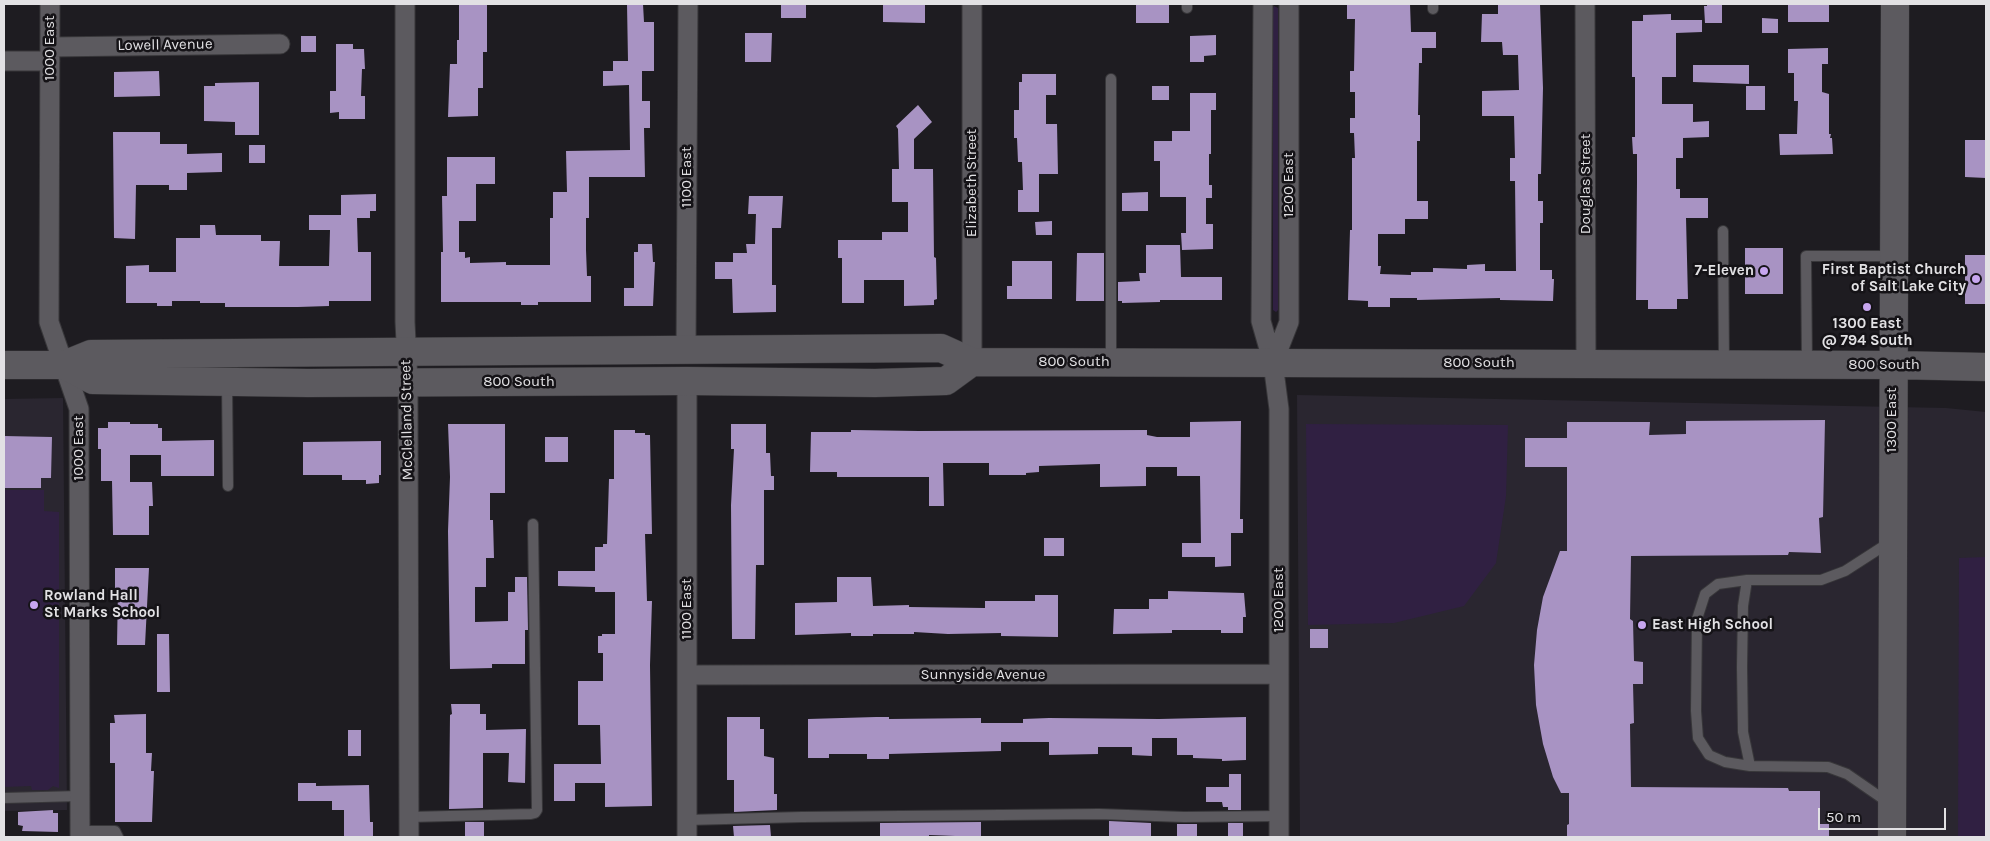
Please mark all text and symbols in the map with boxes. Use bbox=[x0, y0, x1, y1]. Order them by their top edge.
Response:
street label: 1000 East bbox=[41, 15, 59, 81]
street label: Lowell Avenue bbox=[117, 35, 213, 55]
street label: Elizabeth Street bbox=[963, 129, 981, 237]
street label: Douglas Street bbox=[1577, 134, 1595, 234]
street label: 1100 East bbox=[678, 146, 696, 208]
street label: 1200 East bbox=[1280, 152, 1298, 218]
place label: First Baptist Church of Salt Lake City bbox=[1822, 261, 1966, 296]
place label: 7-Eleven bbox=[1695, 262, 1754, 280]
marker: 7-Eleven bbox=[1758, 265, 1770, 277]
marker: First Baptist Church of Salt Lake City bbox=[1970, 273, 1982, 285]
marker: 1300 East @ 794 South bbox=[1861, 301, 1873, 313]
place label: 1300 East @ 794 South bbox=[1821, 315, 1913, 350]
street label: 800 South bbox=[1038, 353, 1110, 371]
street label: 800 South bbox=[1443, 354, 1515, 372]
street label: 800 South bbox=[1848, 356, 1920, 374]
street label: McClelland Street bbox=[397, 359, 417, 481]
street label: 800 South bbox=[483, 373, 555, 391]
street label: 1300 East bbox=[1883, 387, 1901, 453]
street label: 1000 East bbox=[70, 415, 88, 481]
street label: 1200 East bbox=[1270, 567, 1288, 633]
street label: 1100 East bbox=[678, 578, 696, 640]
place label: Rowland Hall St Marks School bbox=[44, 587, 160, 622]
marker: Rowland Hall St Marks School bbox=[28, 599, 40, 611]
place label: East High School bbox=[1652, 616, 1773, 634]
marker: East High School bbox=[1636, 619, 1648, 631]
street label: Sunnyside Avenue bbox=[920, 666, 1046, 684]
scale bar bbox=[1820, 798, 1948, 830]
text: 50 m bbox=[1826, 808, 1861, 826]

